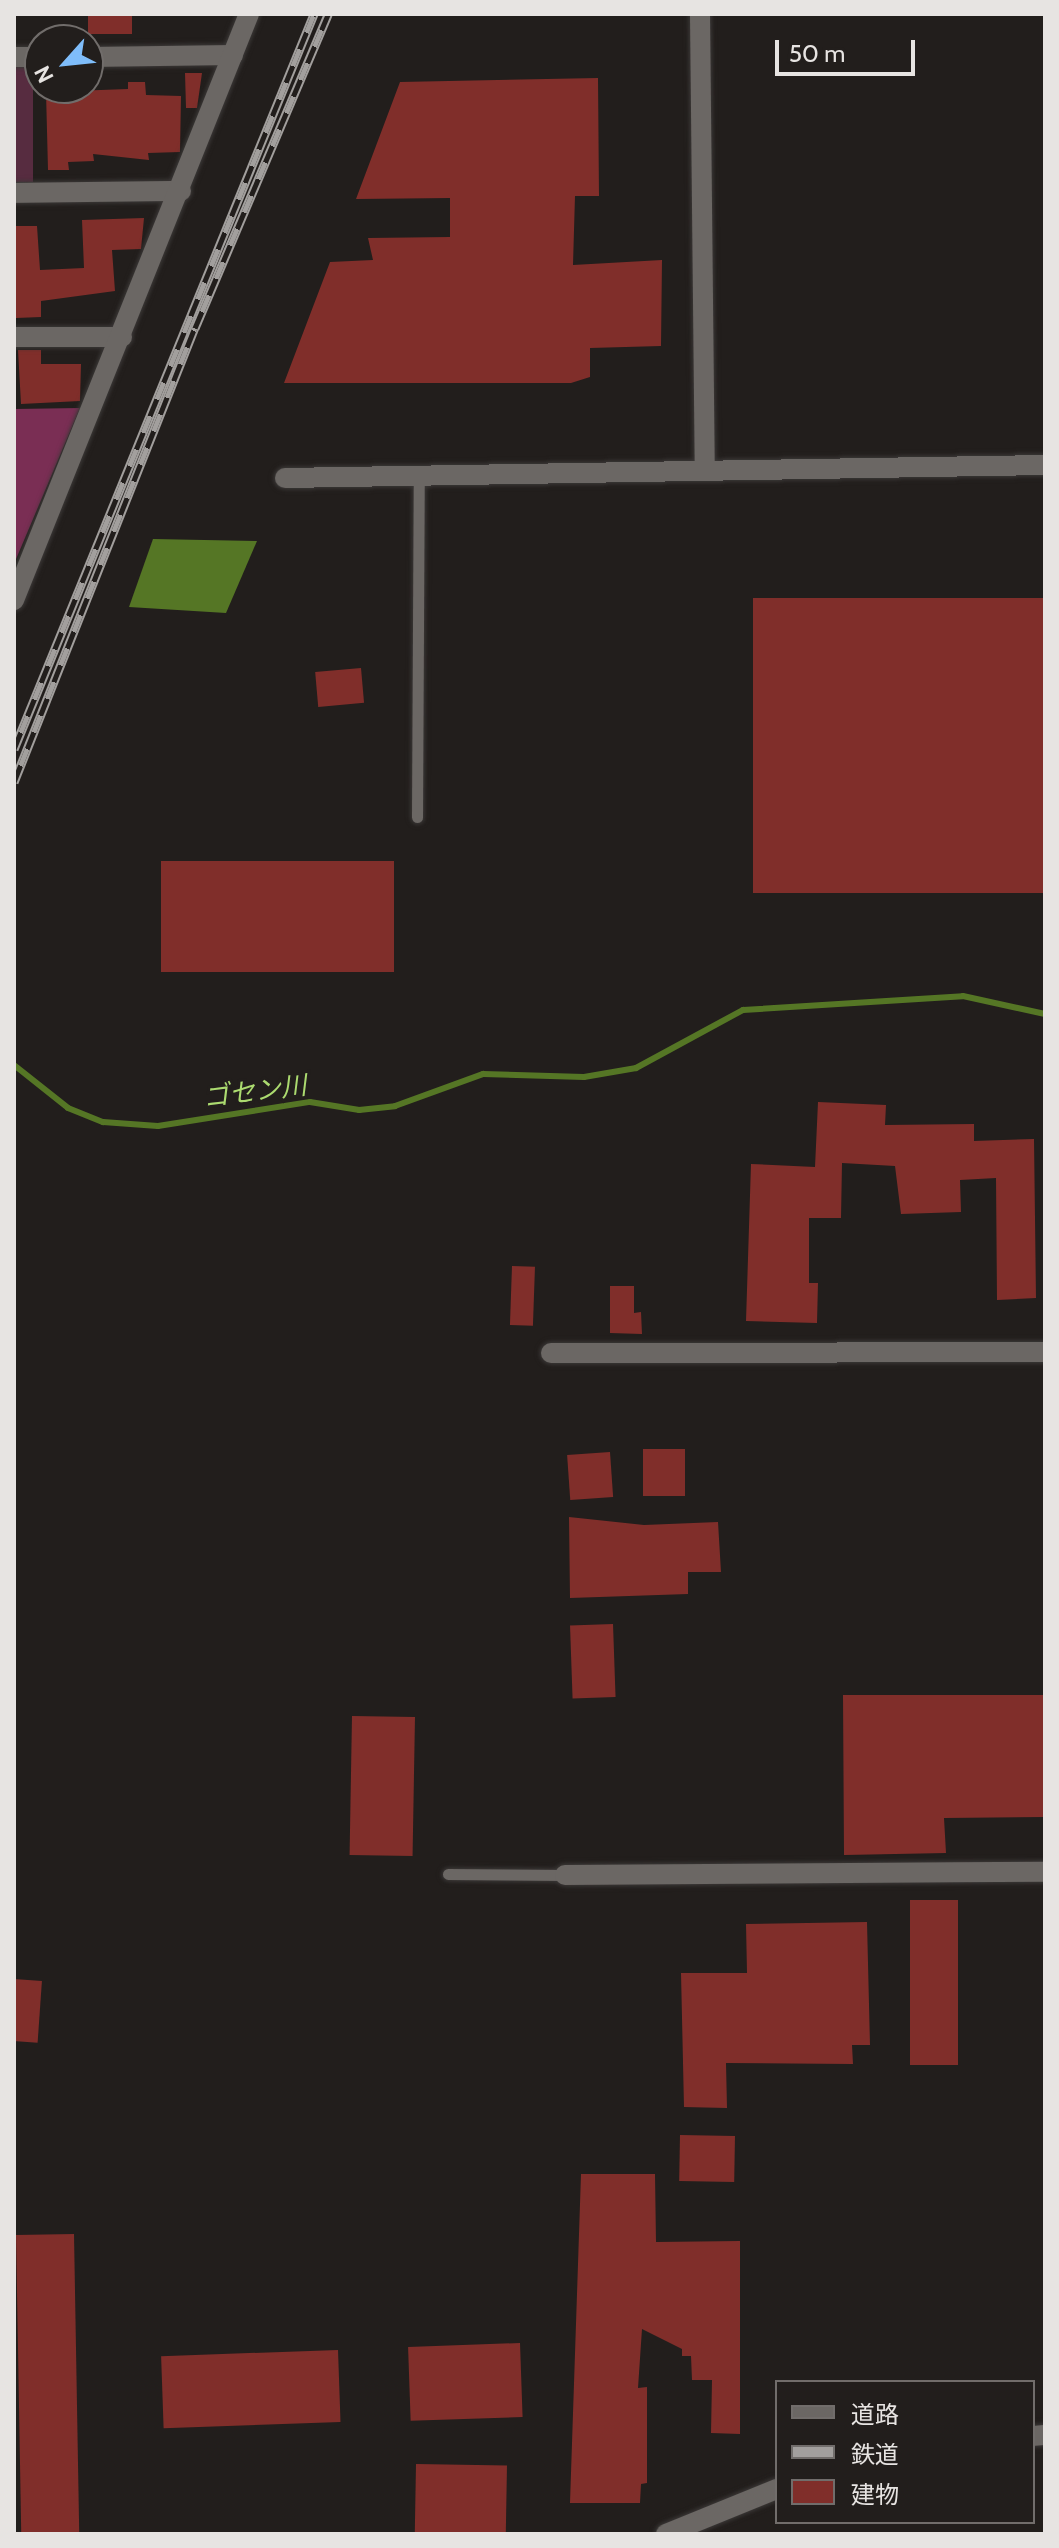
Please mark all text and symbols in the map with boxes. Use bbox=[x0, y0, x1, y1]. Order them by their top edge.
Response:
north arrow bbox=[24, 24, 104, 104]
scale bar bbox=[779, 24, 919, 74]
text: 50 m bbox=[789, 39, 845, 68]
text: N bbox=[28, 61, 60, 87]
water label: ゴセン川 bbox=[201, 1070, 309, 1114]
legend bbox=[775, 2380, 1035, 2524]
text: 道路 bbox=[851, 2400, 899, 2429]
text: 鉄道 bbox=[851, 2440, 899, 2469]
text: 建物 bbox=[851, 2480, 899, 2509]

